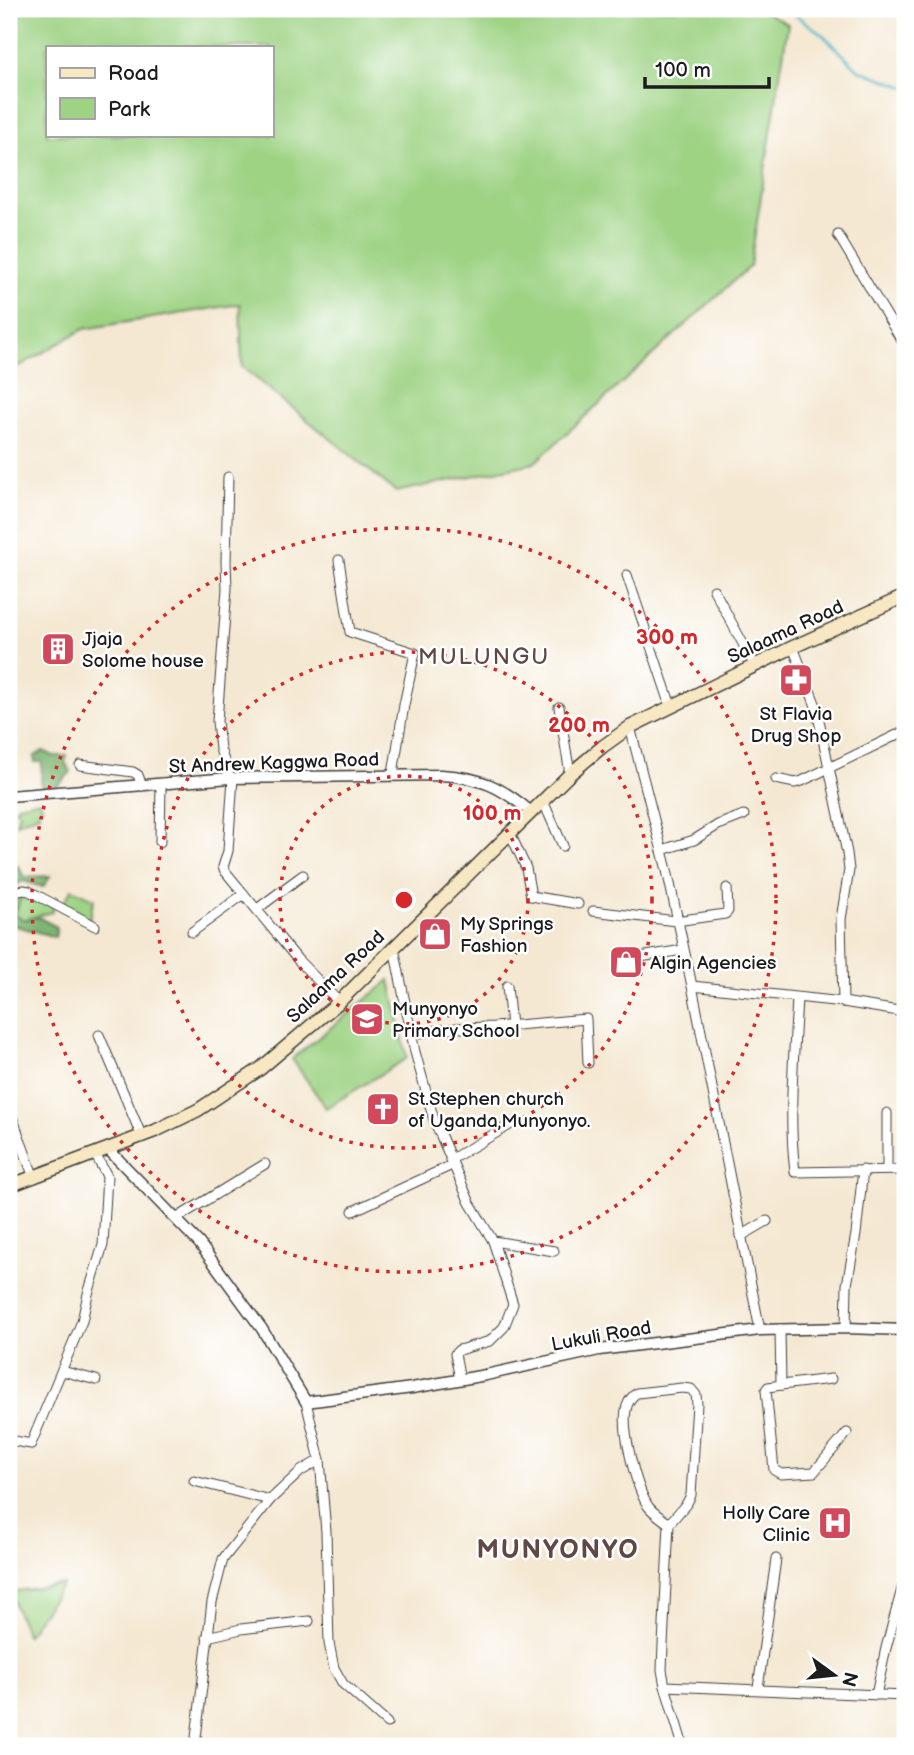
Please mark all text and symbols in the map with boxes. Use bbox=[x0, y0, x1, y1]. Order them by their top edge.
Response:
legend bbox=[46, 46, 273, 136]
scale bar bbox=[645, 46, 769, 90]
text: 100 m bbox=[655, 58, 711, 83]
text: Road bbox=[108, 61, 159, 86]
text: Park bbox=[108, 97, 151, 122]
street label: Salaama Road bbox=[724, 595, 847, 669]
text: 300 m bbox=[636, 625, 698, 650]
place label: Jjaja Solome house bbox=[82, 628, 204, 673]
building icon: Jjaja Solome house bbox=[39, 630, 77, 668]
district label: MULUNGU bbox=[418, 643, 550, 671]
pharmacy icon: St Flavia Drug Shop bbox=[777, 661, 815, 699]
place label: St Flavia Drug Shop bbox=[751, 703, 841, 748]
text: 200 m bbox=[548, 713, 610, 738]
street label: St Andrew Kaggwa Road bbox=[168, 748, 380, 779]
text: 100 m bbox=[463, 801, 521, 826]
centre of rings bbox=[392, 888, 416, 912]
place label: My Springs Fashion bbox=[460, 913, 553, 958]
shop icon: My Springs Fashion bbox=[416, 915, 454, 953]
street label: Salaama Road bbox=[282, 926, 390, 1028]
shop icon: Algin Agencies bbox=[607, 943, 645, 981]
place label: Algin Agencies bbox=[650, 952, 776, 975]
place label: Munyonyo Primary School bbox=[392, 998, 520, 1043]
school or university icon: Munyonyo Primary School bbox=[348, 1000, 386, 1038]
place label: St.Stephen church of Uganda,Munyonyo. bbox=[408, 1088, 590, 1133]
church icon: St.Stephen church of Uganda,Munyonyo. bbox=[364, 1090, 402, 1128]
street label: Lukuli Road bbox=[550, 1316, 653, 1357]
place label: Holly Care Clinic bbox=[722, 1502, 810, 1547]
hospital icon: Holly Care Clinic bbox=[816, 1504, 854, 1542]
district label: MUNYONYO bbox=[477, 1535, 639, 1566]
north arrow bbox=[799, 1640, 869, 1710]
text: N bbox=[836, 1669, 862, 1689]

